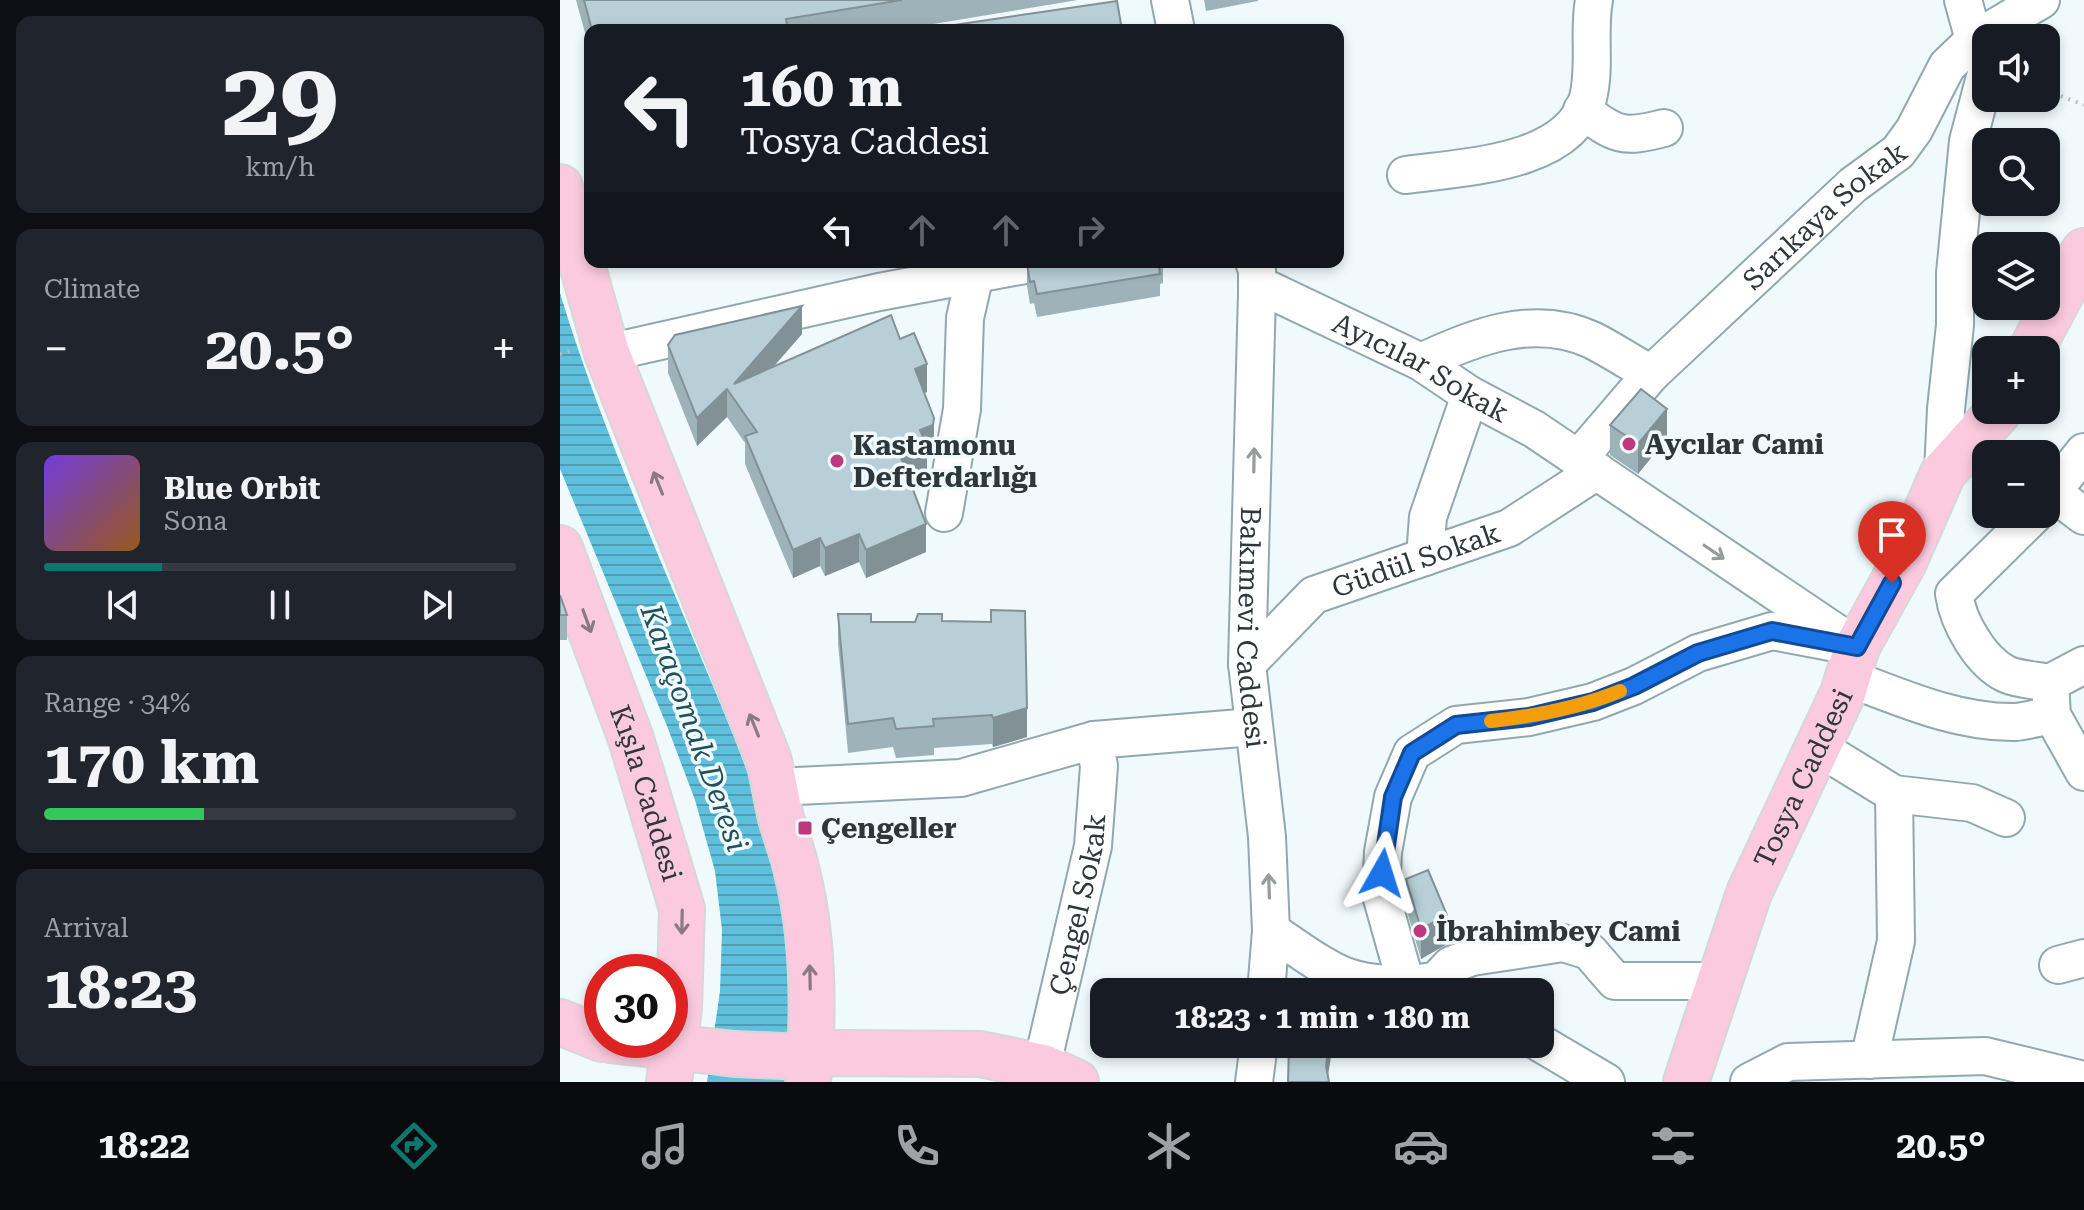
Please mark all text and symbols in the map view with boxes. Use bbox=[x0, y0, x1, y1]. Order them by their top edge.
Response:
map controls bbox=[1972, 24, 2060, 528]
button: sound bbox=[1972, 24, 2060, 112]
text: 29 bbox=[222, 39, 338, 160]
text: 160 m bbox=[740, 54, 902, 120]
icon: left bbox=[608, 56, 712, 160]
text: Tosya Caddesi bbox=[740, 121, 989, 163]
button: search bbox=[1972, 128, 2060, 216]
street label: Sarıkaya Sokak bbox=[1736, 135, 1914, 297]
text: km/h bbox=[245, 152, 315, 182]
icon: left bbox=[816, 208, 860, 252]
icon: ahead bbox=[900, 208, 944, 252]
icon: ahead bbox=[984, 208, 1028, 252]
icon: right bbox=[1068, 208, 1112, 252]
button: layers bbox=[1972, 232, 2060, 320]
text: Climate bbox=[44, 274, 140, 304]
street label: Ayıcılar Sokak bbox=[1327, 306, 1514, 430]
text: 20.5° bbox=[205, 313, 355, 384]
text: − bbox=[44, 323, 69, 375]
text: + bbox=[491, 323, 516, 375]
button: + bbox=[1972, 336, 2060, 424]
place label: Aycılar Cami bbox=[1645, 428, 1824, 461]
place label: Kastamonu Defterdarlığı bbox=[853, 429, 1037, 494]
marker: Aycılar Cami bbox=[1620, 435, 1638, 453]
button: − bbox=[1972, 440, 2060, 528]
one-way arrow bbox=[1246, 447, 1262, 474]
marker: Kastamonu Defterdarlığı bbox=[828, 452, 846, 470]
text: Blue Orbit bbox=[164, 471, 320, 506]
one-way arrow bbox=[649, 471, 664, 496]
pin bbox=[1858, 501, 1926, 583]
text: Sona bbox=[164, 506, 227, 536]
street label: Bakımevi Caddesi bbox=[1230, 506, 1273, 750]
icon: arrive bbox=[1870, 513, 1914, 557]
street label: Güdül Sokak bbox=[1328, 516, 1505, 605]
one-way arrow bbox=[1703, 543, 1725, 560]
icon: previous bbox=[101, 583, 145, 627]
icon: pause bbox=[258, 583, 302, 627]
icon: next bbox=[415, 583, 459, 627]
water label: Karaçomak Deresi bbox=[633, 599, 755, 856]
one-way arrow bbox=[581, 609, 595, 633]
street label: Tosya Caddesi bbox=[1747, 684, 1860, 873]
text: Range · 34% bbox=[44, 688, 190, 718]
street label: Kışla Caddesi bbox=[603, 701, 689, 885]
one-way arrow bbox=[746, 713, 761, 738]
text: 170 km bbox=[44, 727, 259, 798]
place label: Çengeller bbox=[821, 812, 957, 845]
street label: Çengel Sokak bbox=[1043, 813, 1112, 998]
marker: Çengeller bbox=[796, 819, 814, 837]
position arrow bbox=[1340, 831, 1424, 915]
one-way arrow bbox=[1262, 873, 1277, 900]
one-way arrow bbox=[674, 908, 689, 935]
text: Arrival bbox=[44, 913, 129, 943]
place label: İbrahimbey Cami bbox=[1436, 914, 1681, 948]
marker: İbrahimbey Cami bbox=[1411, 922, 1429, 940]
text: 18:23 bbox=[44, 952, 197, 1023]
speed limit sign: 30 bbox=[584, 954, 688, 1058]
one-way arrow bbox=[803, 964, 818, 991]
text: 18:23 · 1 min · 180 m bbox=[1174, 1000, 1470, 1035]
icon: directions bbox=[386, 1118, 442, 1174]
icon: music bbox=[637, 1118, 693, 1174]
icon: phone bbox=[889, 1118, 945, 1174]
icon: climate bbox=[1141, 1118, 1197, 1174]
icon: car bbox=[1393, 1118, 1449, 1174]
icon: filters bbox=[1645, 1118, 1701, 1174]
text: 18:22 bbox=[98, 1125, 190, 1167]
text: 20.5° bbox=[1896, 1125, 1986, 1167]

